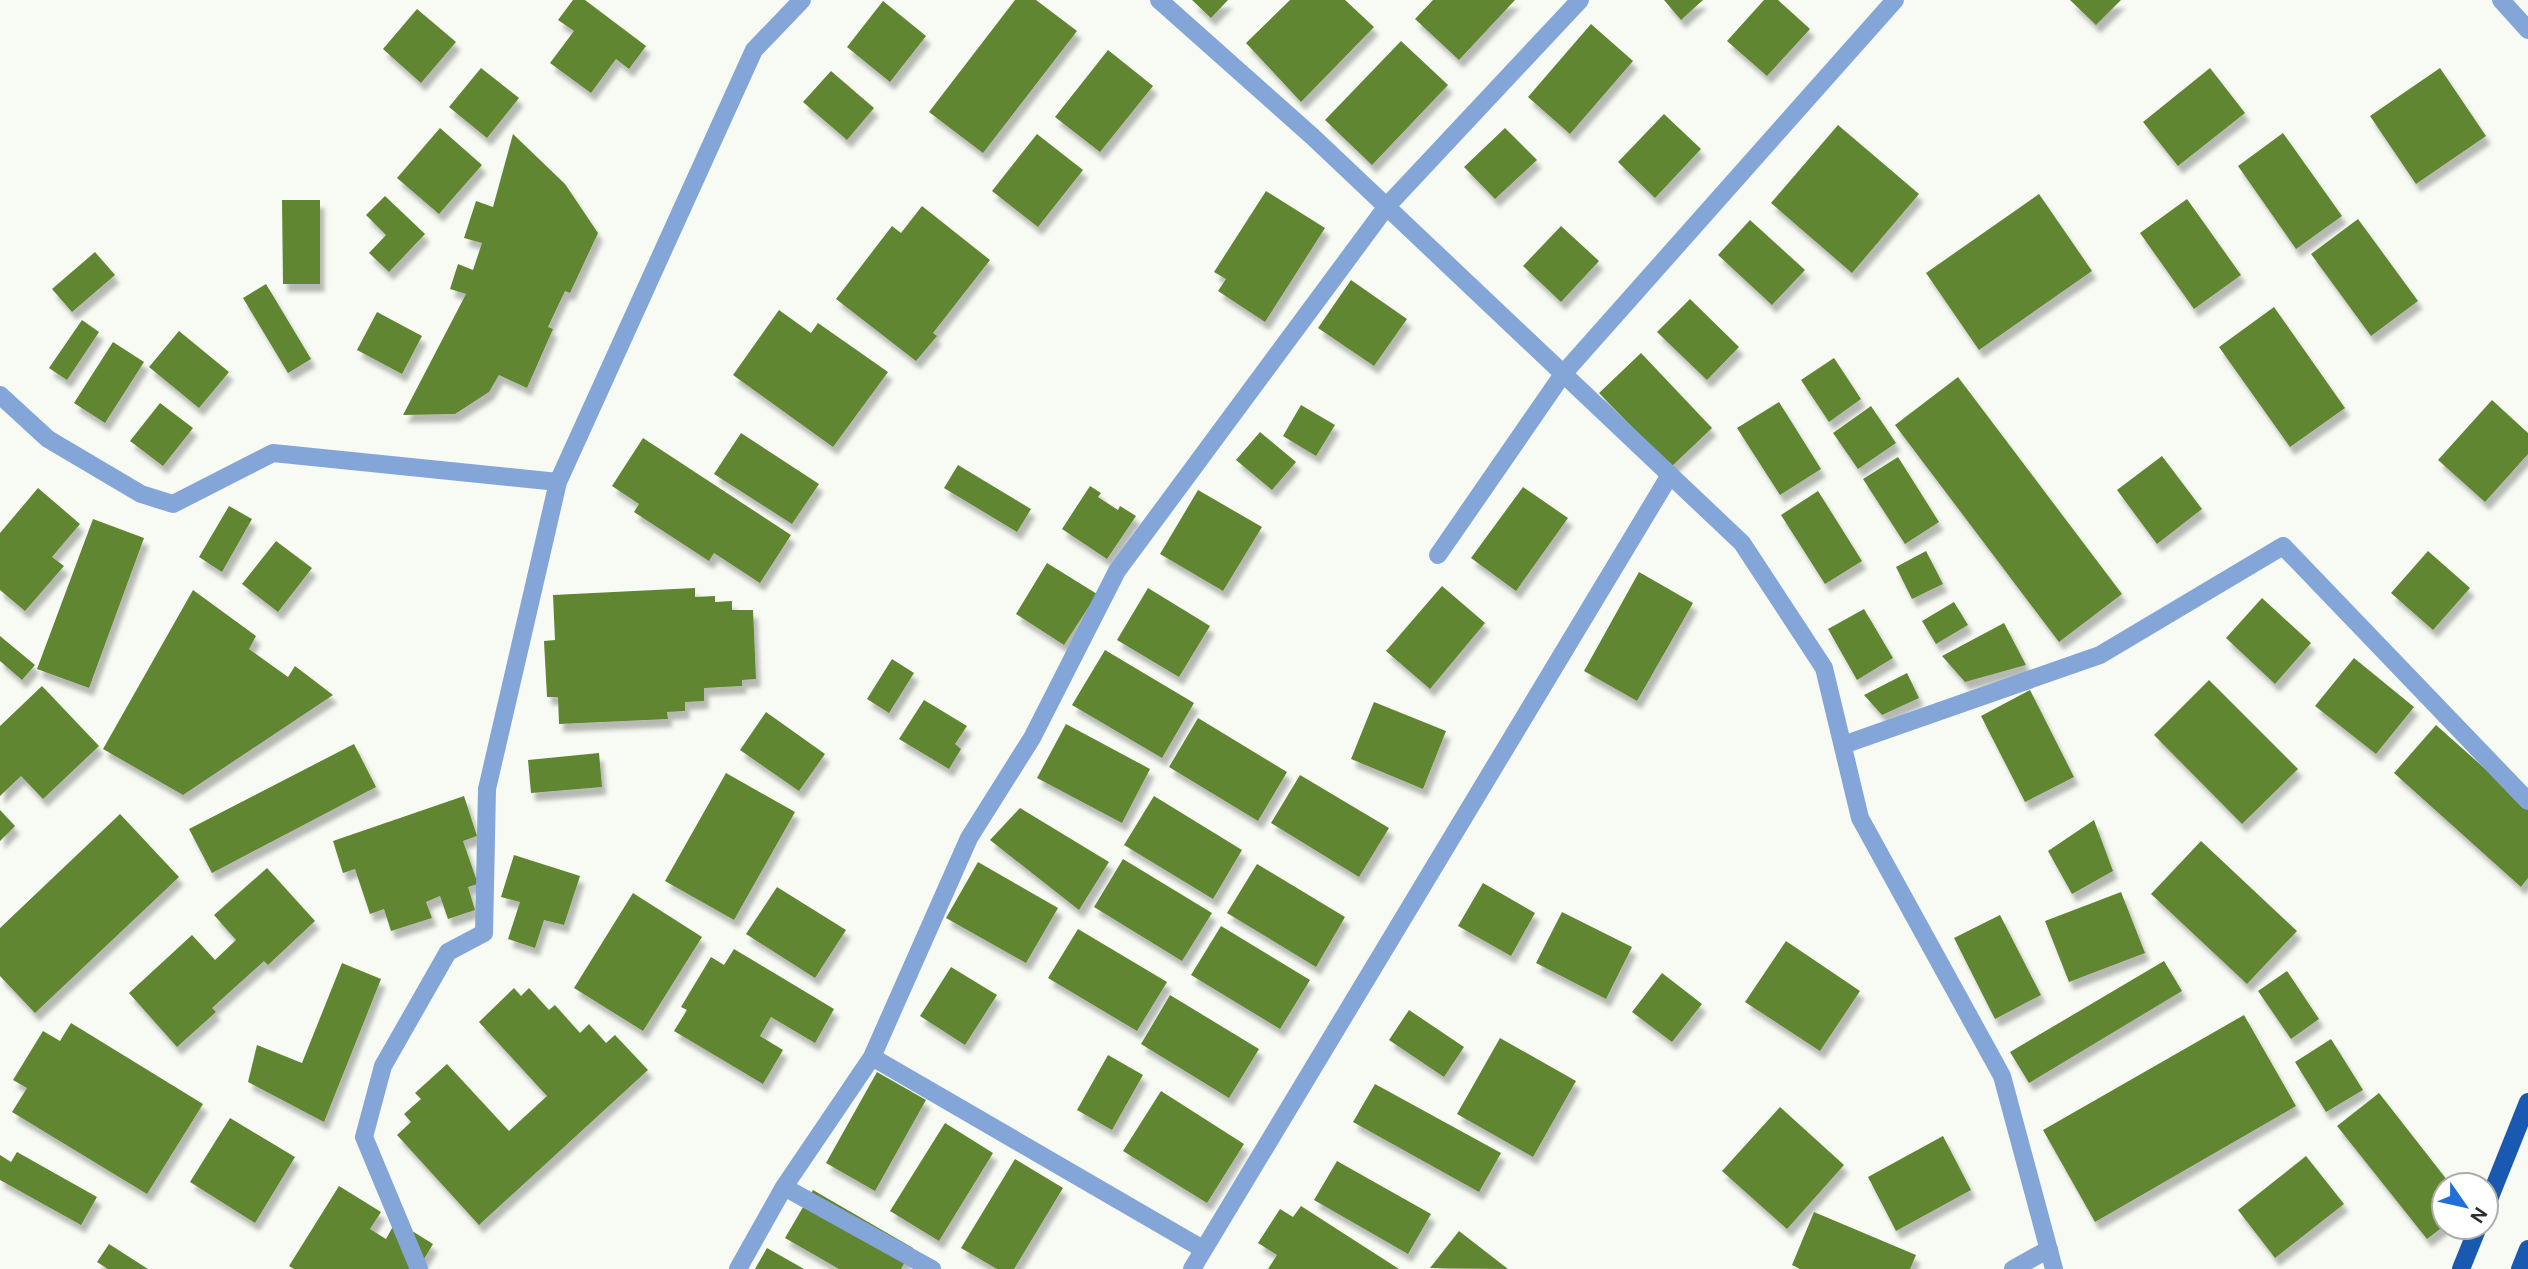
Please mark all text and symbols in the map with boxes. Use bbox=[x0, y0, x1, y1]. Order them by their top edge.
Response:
north arrow bbox=[2430, 1171, 2500, 1241]
text: N bbox=[2464, 1202, 2493, 1228]

